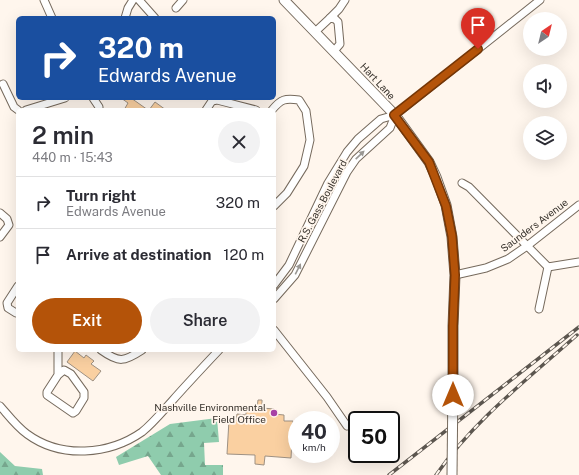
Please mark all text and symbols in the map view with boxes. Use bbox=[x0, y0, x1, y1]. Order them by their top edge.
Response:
pin bbox=[461, 8, 495, 49]
north arrow bbox=[523, 12, 567, 56]
map controls bbox=[523, 12, 567, 160]
icon: arrive bbox=[467, 14, 489, 36]
text: 320 m bbox=[98, 31, 184, 64]
icon: right bbox=[32, 32, 84, 84]
street label: Hart Lane bbox=[358, 60, 398, 102]
button: sound bbox=[523, 64, 567, 108]
text: Edwards Avenue bbox=[98, 65, 236, 86]
button: layers bbox=[523, 116, 567, 160]
text: 2 min bbox=[32, 121, 94, 149]
button: close bbox=[218, 121, 260, 163]
text: 440 m · 15:43 bbox=[32, 150, 113, 165]
one-way arrow bbox=[355, 150, 365, 160]
street label: R.S. Gass Boulevard bbox=[295, 157, 349, 245]
text: Turn right bbox=[66, 187, 136, 204]
icon: right bbox=[32, 192, 54, 214]
text: 320 m bbox=[216, 194, 260, 211]
street label: Saunders Avenue bbox=[498, 196, 570, 254]
text: Edwards Avenue bbox=[66, 204, 166, 219]
icon: arrive bbox=[32, 244, 54, 266]
text: Arrive at destination bbox=[66, 246, 211, 263]
text: 120 m bbox=[223, 246, 264, 263]
one-way arrow bbox=[295, 263, 301, 275]
button: Exit bbox=[32, 298, 142, 344]
button: Share bbox=[150, 298, 260, 344]
position arrow bbox=[432, 374, 474, 416]
place label: Nashville Environmental Field Office bbox=[154, 401, 266, 425]
marker: Nashville Environmental Field Office bbox=[269, 408, 279, 418]
speed limit sign: 50 bbox=[348, 411, 400, 463]
text: 40 bbox=[301, 420, 327, 444]
text: km/h bbox=[302, 441, 326, 453]

